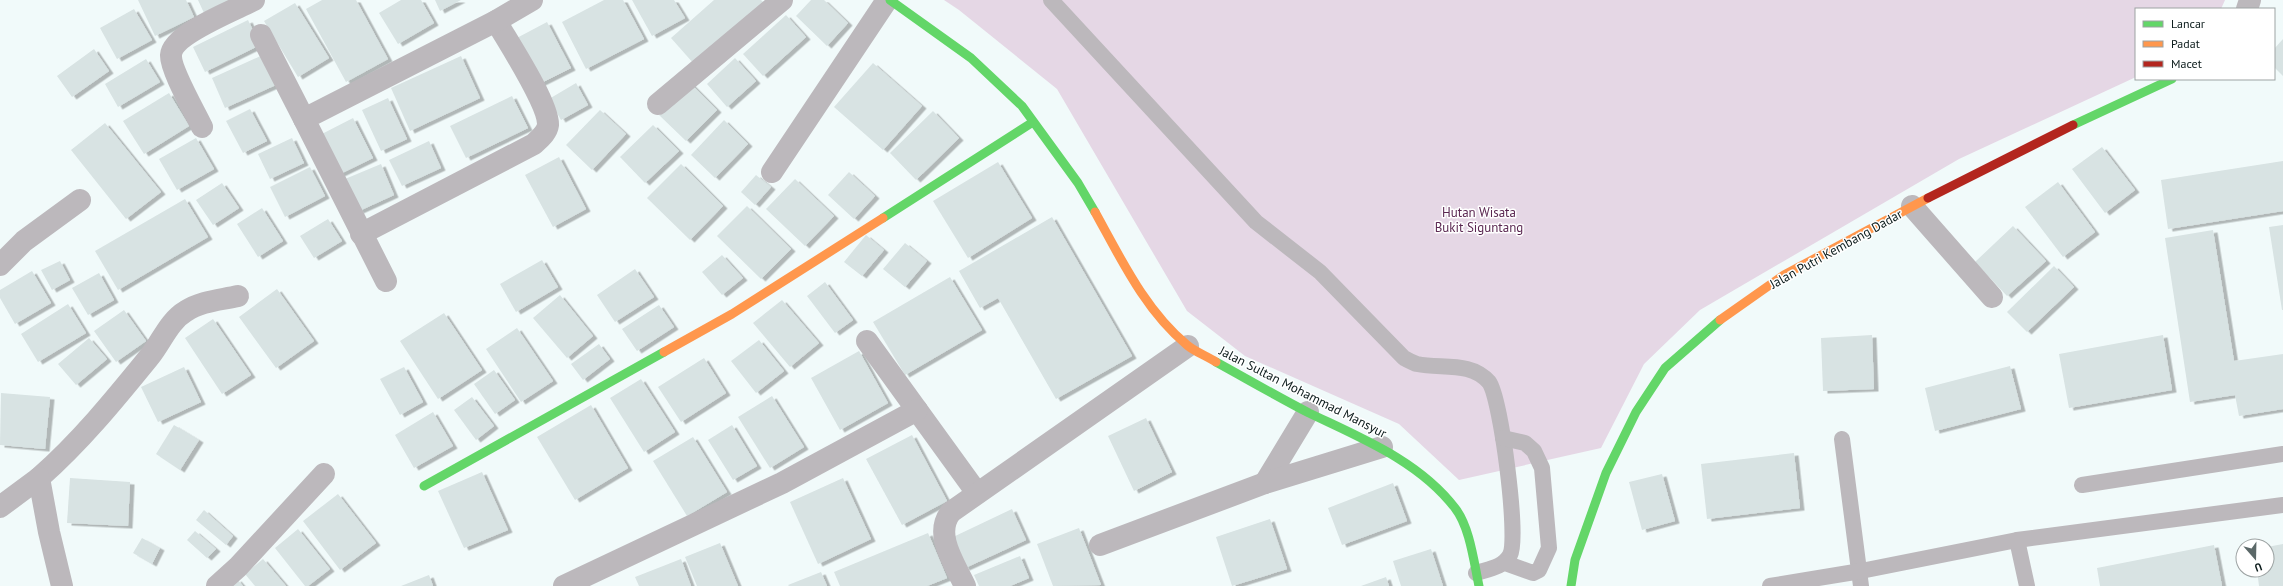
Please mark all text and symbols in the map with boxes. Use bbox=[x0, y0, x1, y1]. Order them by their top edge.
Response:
legend bbox=[2135, 8, 2275, 80]
text: Lancar bbox=[2171, 16, 2205, 31]
text: Padat bbox=[2171, 36, 2200, 51]
text: Macet bbox=[2171, 56, 2202, 71]
park label: Hutan Wisata Bukit Siguntang bbox=[1435, 204, 1523, 236]
street label: Jalan Putri Kembang Dadar bbox=[1766, 205, 1906, 293]
street label: Jalan Sultan Mohammad Mansyur bbox=[1215, 342, 1390, 442]
north arrow bbox=[2235, 538, 2275, 578]
text: U bbox=[2253, 560, 2264, 575]

